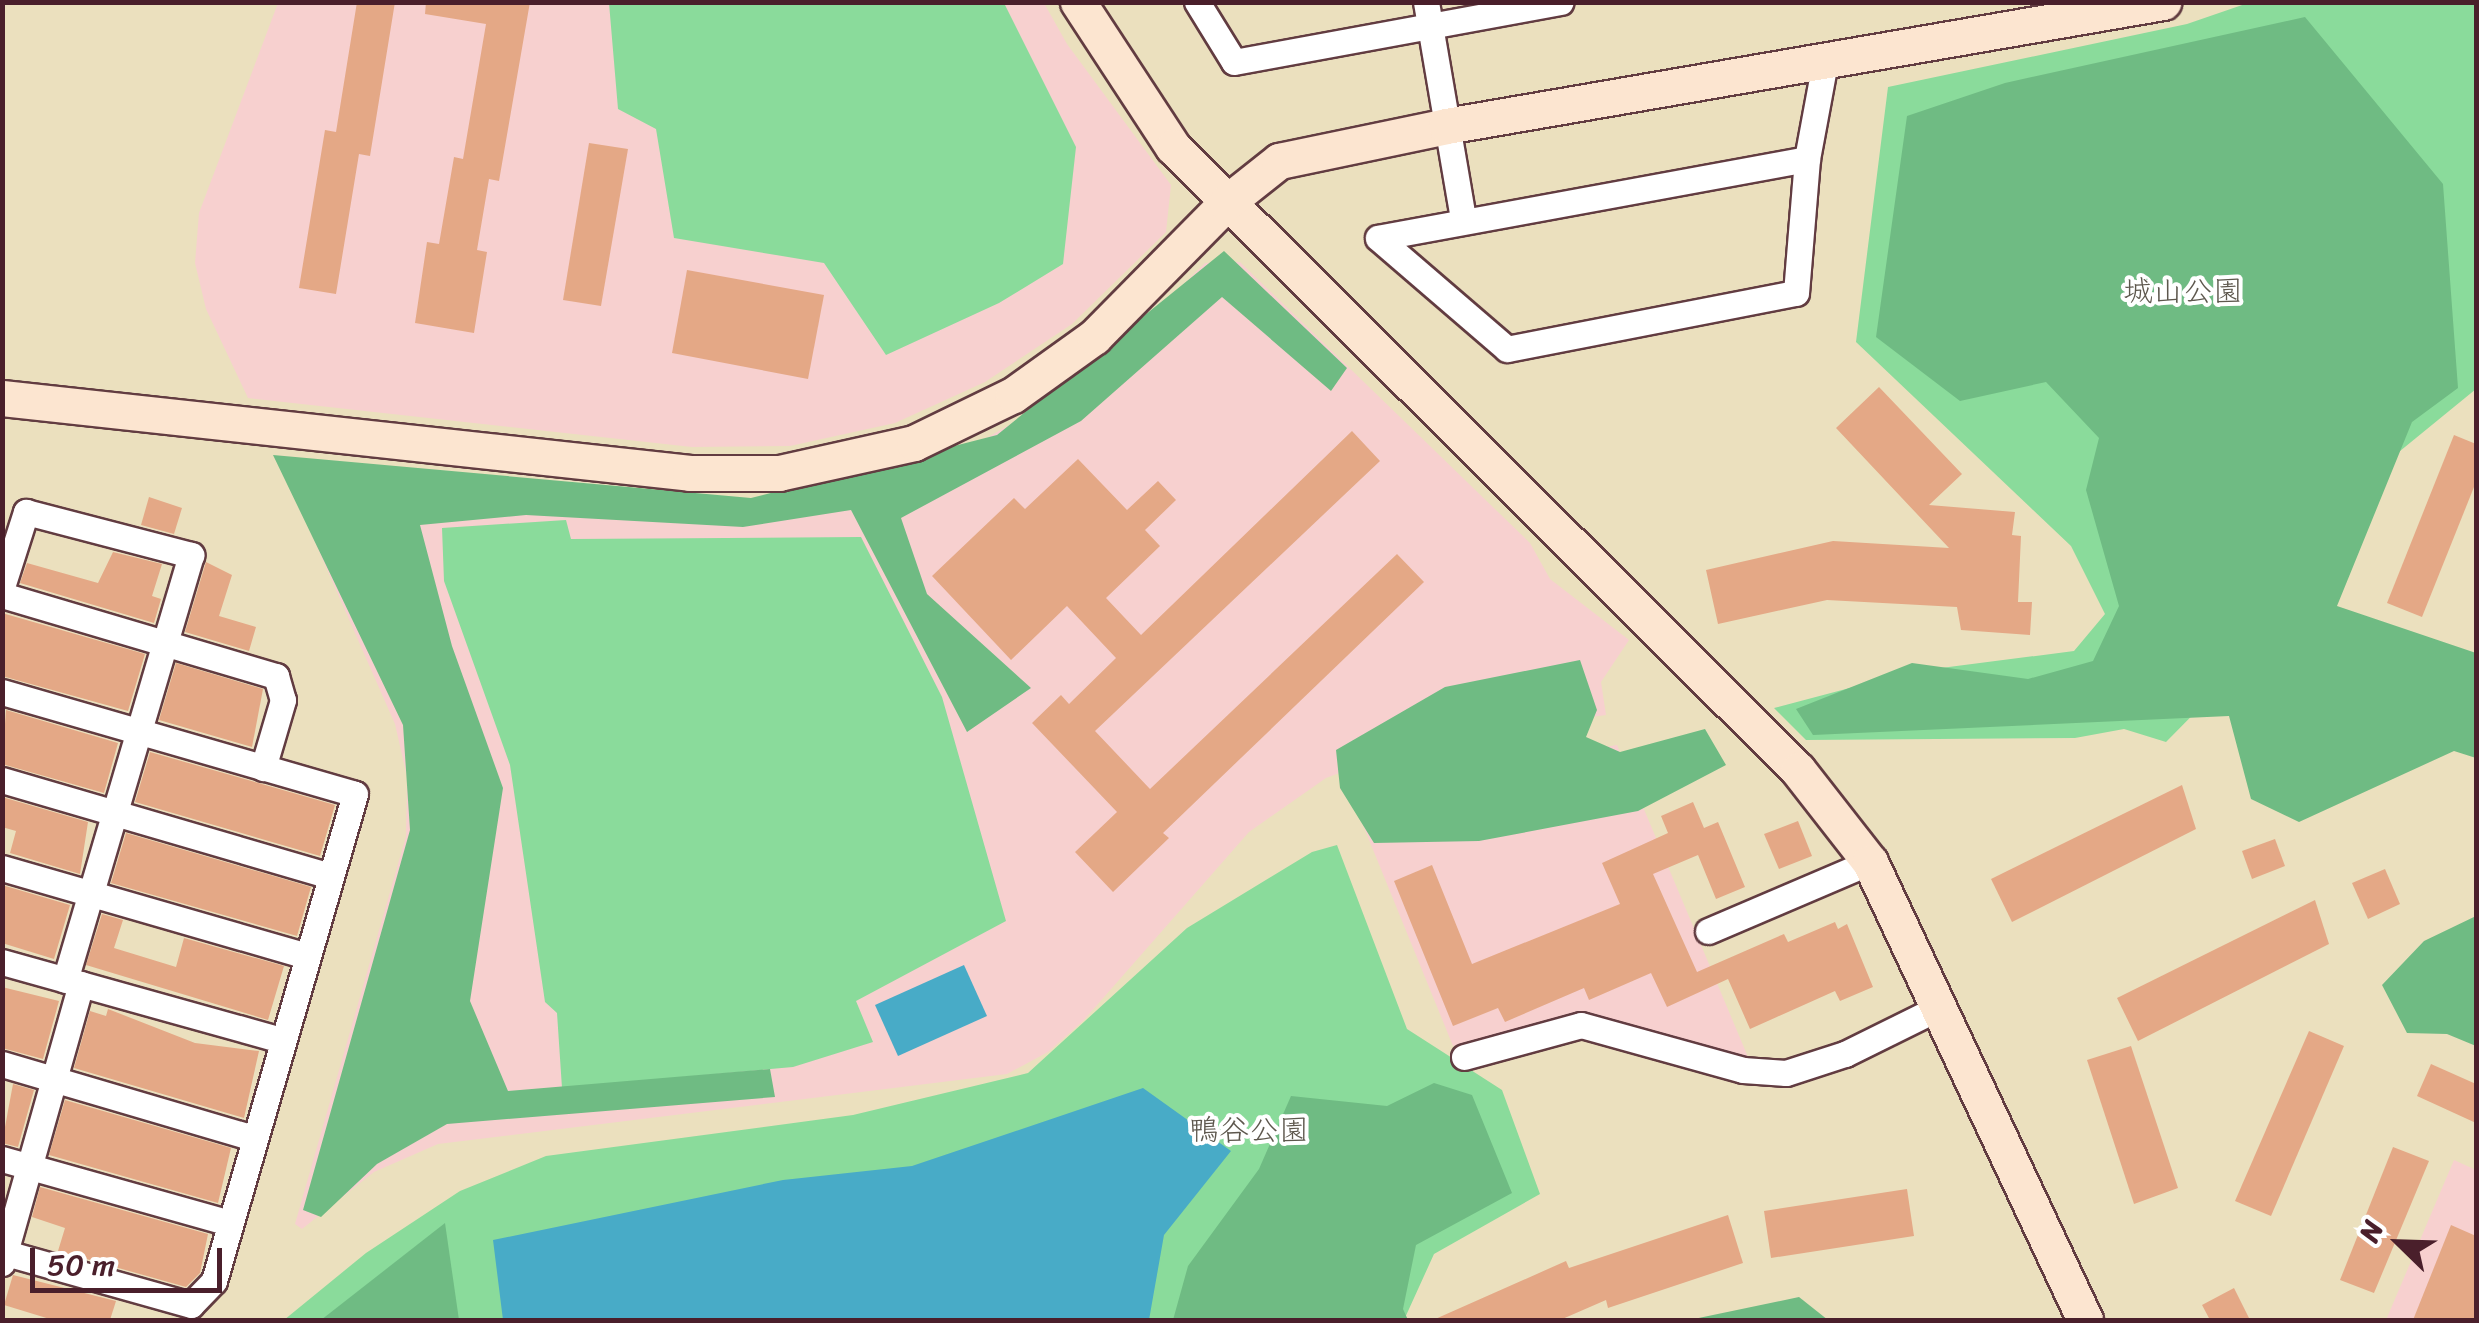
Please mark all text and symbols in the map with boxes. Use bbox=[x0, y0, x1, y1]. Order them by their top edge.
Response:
park label: 城山公園 bbox=[2123, 273, 2243, 309]
park label: 鴨谷公園 bbox=[1189, 1112, 1309, 1148]
north arrow bbox=[2349, 1193, 2449, 1293]
text: N bbox=[2345, 1213, 2397, 1250]
scale bar bbox=[35, 1228, 228, 1290]
text: 50 m bbox=[47, 1238, 115, 1292]

